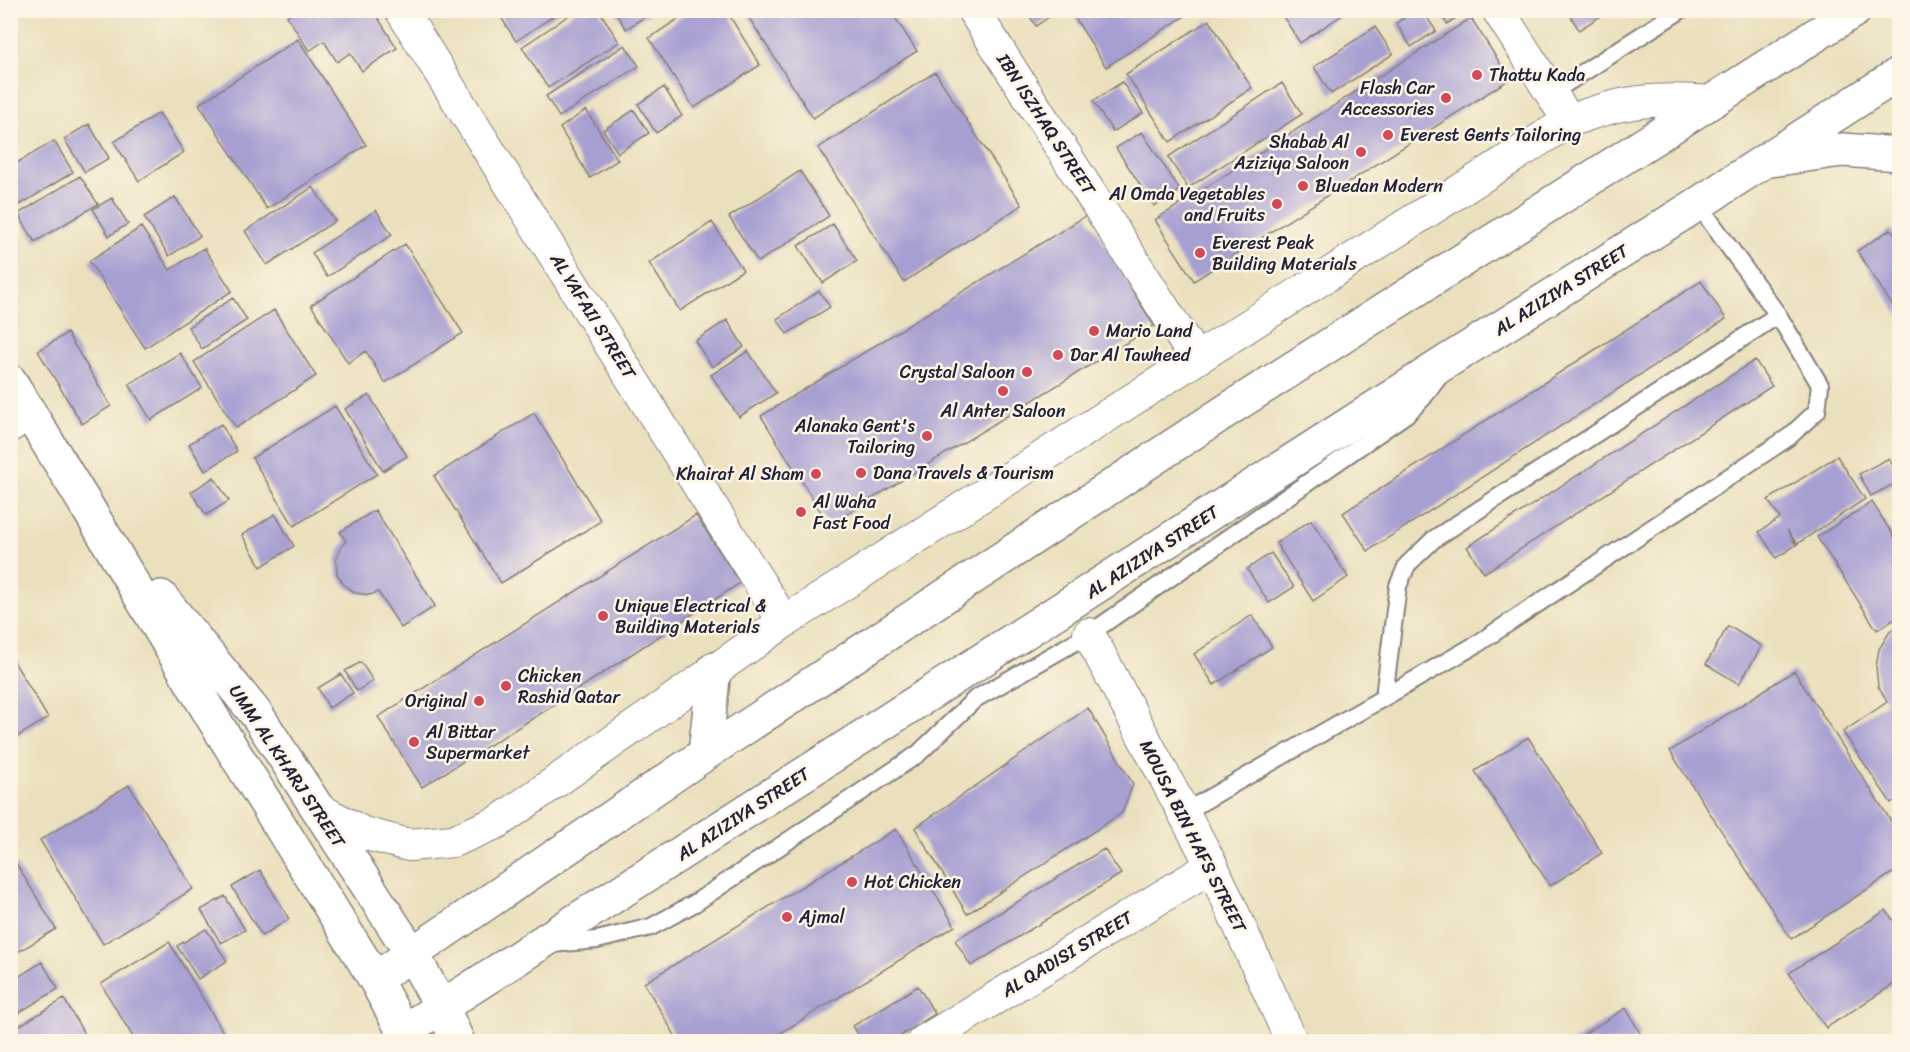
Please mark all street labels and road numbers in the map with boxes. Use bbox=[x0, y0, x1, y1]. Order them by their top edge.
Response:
street label: IBN ISZHAQ STREET bbox=[987, 46, 1105, 202]
street label: AL AZIZIYA STREET bbox=[1486, 235, 1636, 345]
street label: AL YAFAII STREET bbox=[541, 246, 645, 386]
street label: AL AZIZIYA STREET bbox=[1078, 496, 1226, 608]
street label: UMM AL KHARJ STREET bbox=[220, 678, 355, 855]
street label: MOUSA BIN HAFS STREET bbox=[1130, 734, 1256, 939]
street label: AL AZIZIYA STREET bbox=[669, 758, 817, 870]
street label: AL QADISI STREET bbox=[994, 901, 1140, 1006]

